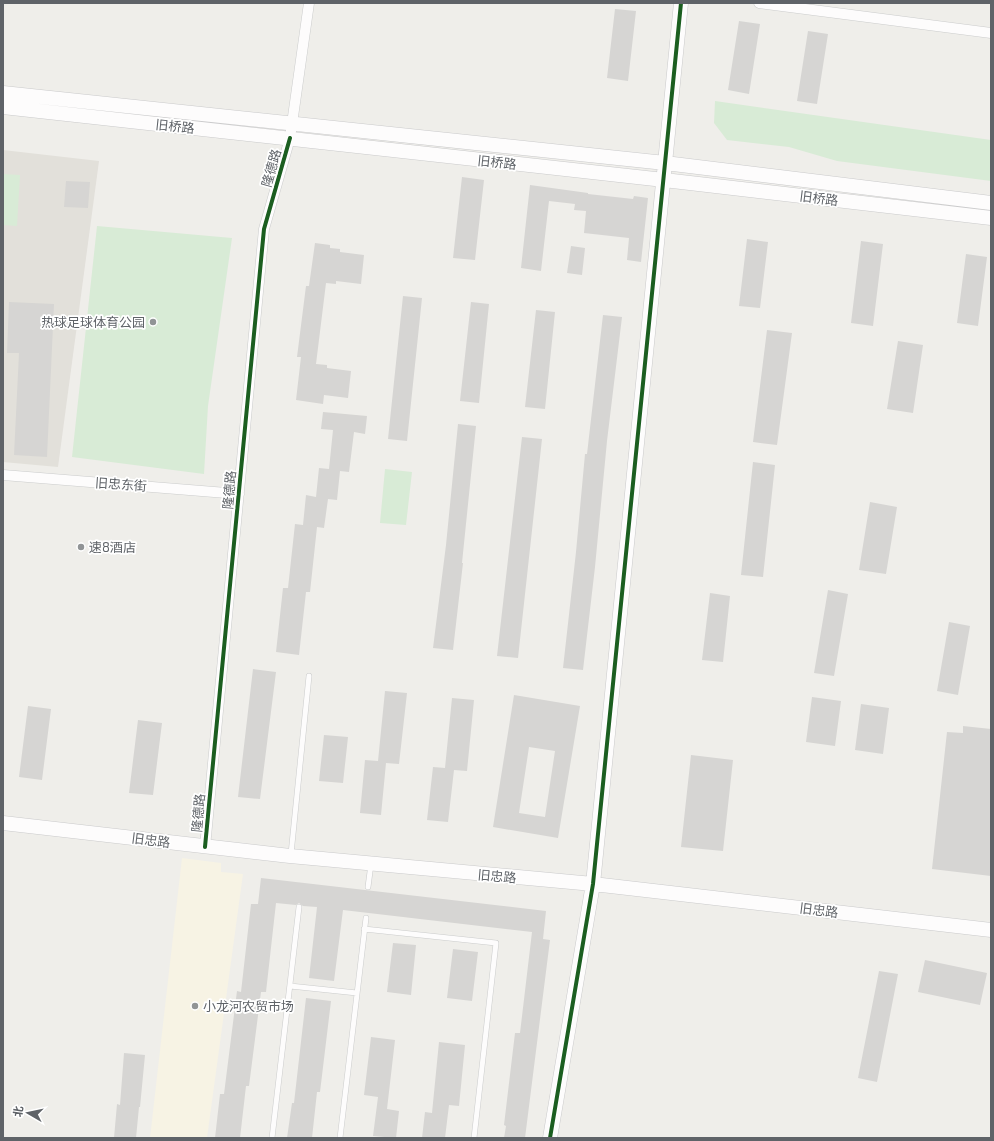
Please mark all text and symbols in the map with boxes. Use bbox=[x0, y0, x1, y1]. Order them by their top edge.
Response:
street label: 旧桥路 bbox=[155, 116, 195, 136]
street label: 隆德路 bbox=[258, 147, 284, 189]
street label: 旧桥路 bbox=[477, 152, 517, 172]
street label: 旧桥路 bbox=[799, 188, 839, 208]
place label: 热球足球体育公园 bbox=[41, 314, 145, 330]
marker: 热球足球体育公园 bbox=[148, 317, 158, 327]
street label: 隆德路 bbox=[219, 470, 239, 510]
street label: 旧忠东街 bbox=[94, 474, 148, 494]
place label: 速8酒店 bbox=[89, 539, 136, 555]
marker: 速8酒店 bbox=[76, 542, 86, 552]
street label: 隆德路 bbox=[188, 793, 208, 833]
street label: 旧忠路 bbox=[131, 830, 171, 850]
street label: 旧忠路 bbox=[477, 866, 517, 886]
street label: 旧忠路 bbox=[799, 900, 839, 920]
place label: 小龙河农贸市场 bbox=[203, 998, 294, 1014]
marker: 小龙河农贸市场 bbox=[190, 1001, 200, 1011]
north arrow bbox=[8, 1093, 48, 1133]
text: 北 bbox=[10, 1105, 25, 1118]

